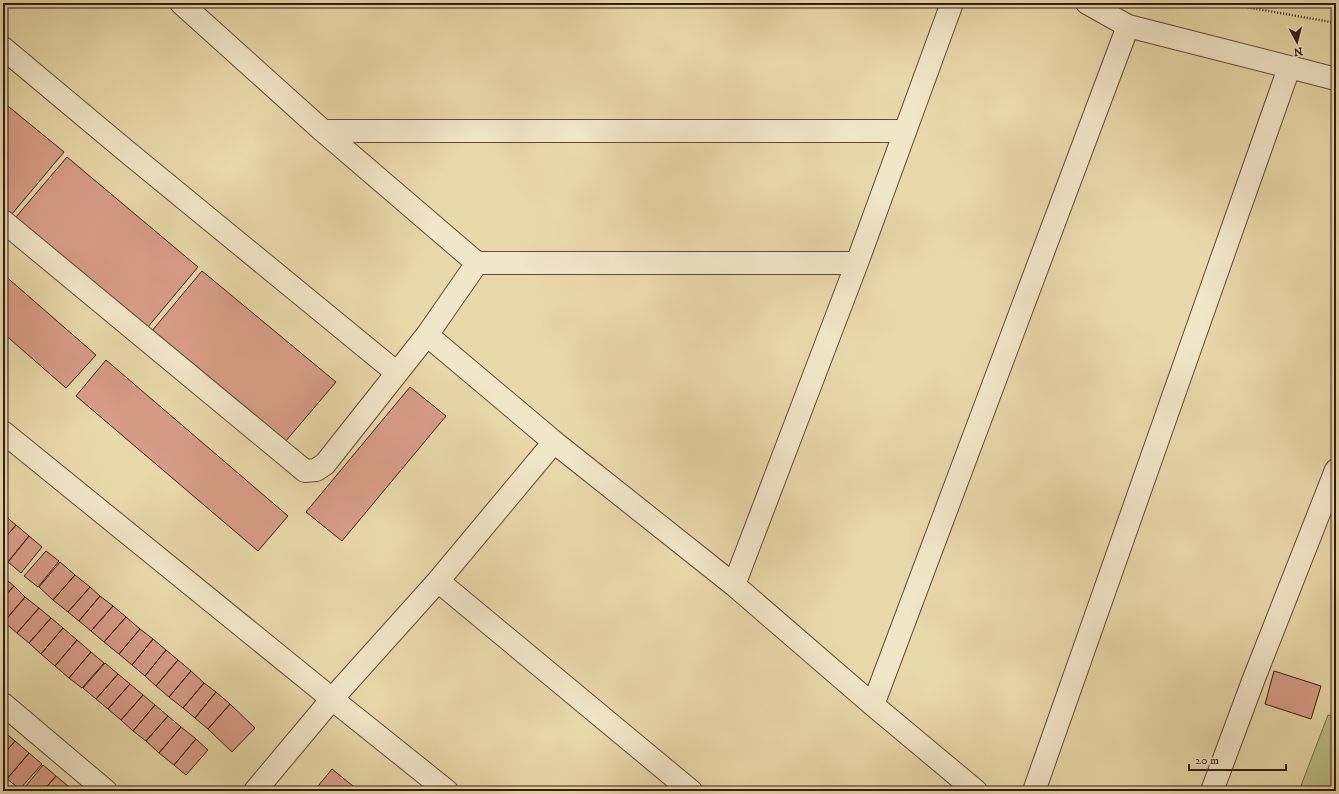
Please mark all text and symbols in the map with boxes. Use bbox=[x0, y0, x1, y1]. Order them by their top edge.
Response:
north arrow bbox=[1277, 22, 1317, 62]
text: N bbox=[1293, 43, 1303, 58]
scale bar bbox=[1189, 746, 1286, 772]
text: 20 m bbox=[1195, 753, 1219, 768]

